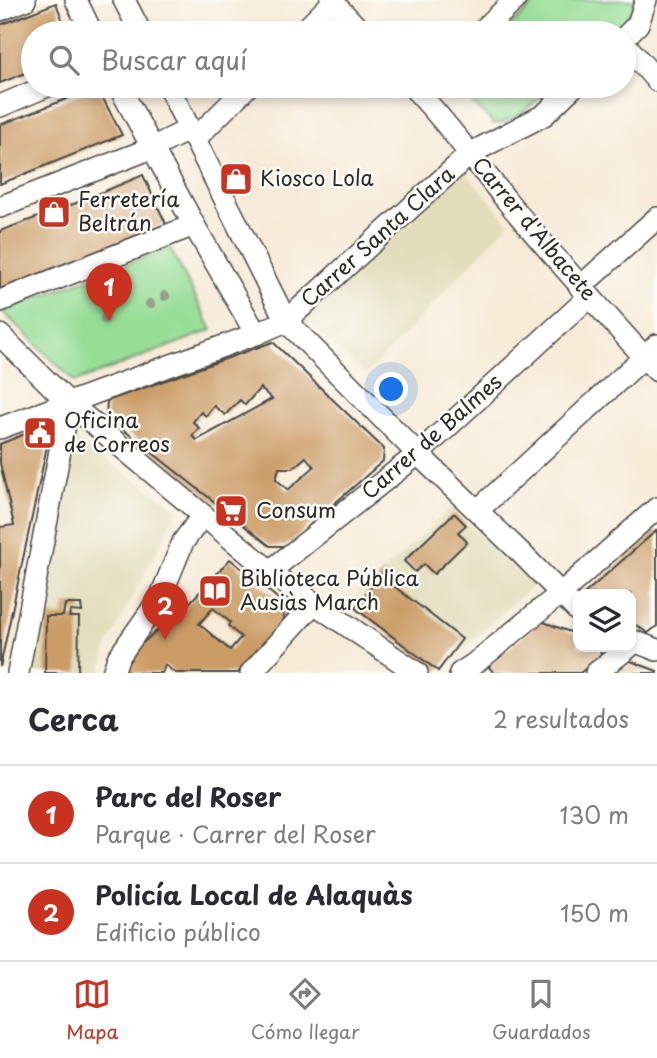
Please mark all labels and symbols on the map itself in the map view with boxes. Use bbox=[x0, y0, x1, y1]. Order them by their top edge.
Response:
street label: Carrer d'Albacete bbox=[466, 149, 605, 307]
street label: Carrer Santa Clara bbox=[292, 157, 461, 314]
shop icon: Kiosco Lola bbox=[217, 160, 255, 198]
place label: Kiosco Lola bbox=[260, 161, 374, 193]
place label: Ferretería Beltrán bbox=[78, 182, 180, 238]
shop icon: Ferretería Beltrán bbox=[35, 193, 73, 231]
pin: 1 bbox=[86, 263, 132, 321]
street label: Carrer de Balmes bbox=[353, 365, 508, 506]
your location bbox=[374, 372, 408, 406]
place label: Oficina de Correos bbox=[64, 403, 170, 459]
public building icon: Oficina de Correos bbox=[21, 414, 59, 452]
supermarket icon: Consum bbox=[212, 492, 250, 530]
place label: Consum bbox=[256, 493, 336, 525]
place label: Biblioteca Pública Ausiàs March bbox=[240, 561, 419, 617]
library icon: Biblioteca Pública Ausiàs March bbox=[196, 572, 234, 610]
pin: 2 bbox=[142, 582, 188, 640]

